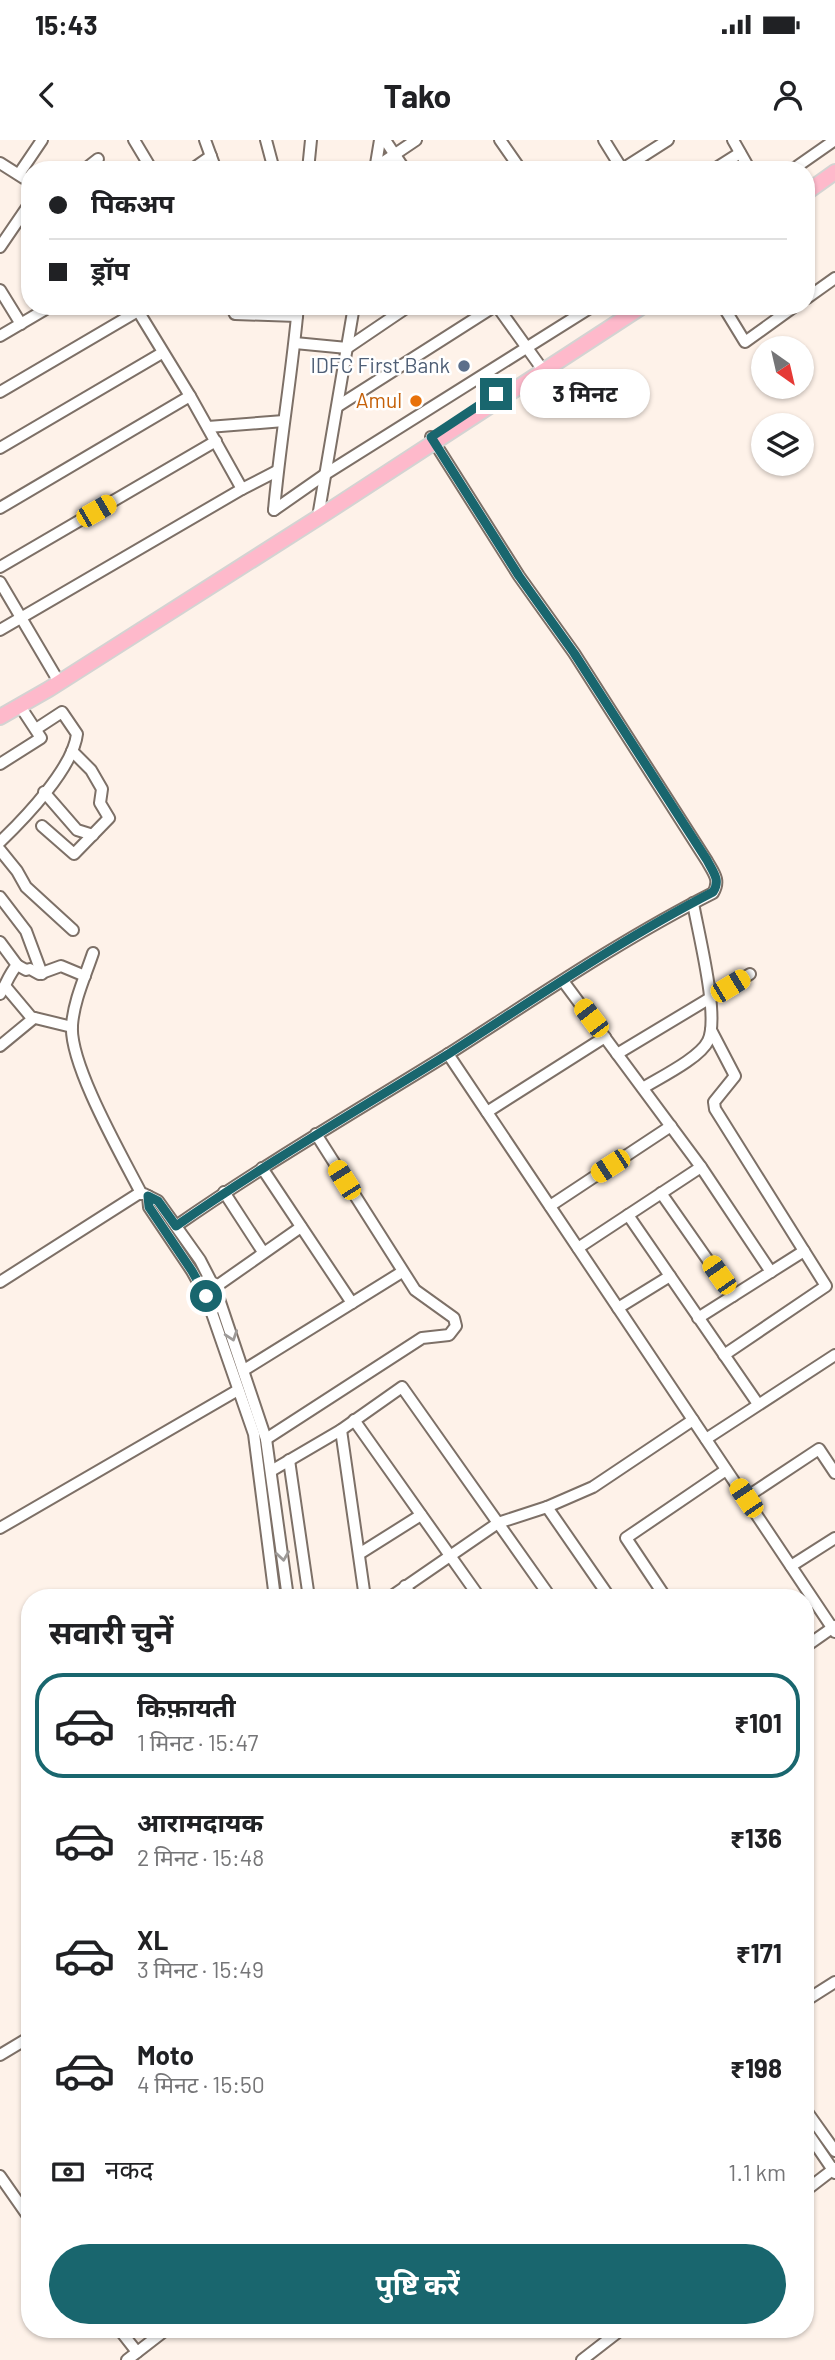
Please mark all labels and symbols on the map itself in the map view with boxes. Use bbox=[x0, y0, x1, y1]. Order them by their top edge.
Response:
north arrow bbox=[751, 336, 814, 399]
place label: IDFC First Bank bbox=[310, 352, 450, 377]
marker: IDFC First Bank bbox=[456, 358, 472, 374]
callout: 3 मिनट bbox=[520, 370, 650, 418]
route end bbox=[480, 378, 512, 410]
place label: Amul bbox=[356, 387, 402, 412]
marker: Amul bbox=[408, 393, 424, 409]
car bbox=[73, 491, 120, 531]
car bbox=[707, 966, 754, 1006]
car bbox=[570, 995, 613, 1041]
car bbox=[587, 1146, 634, 1186]
car bbox=[324, 1157, 365, 1203]
car bbox=[699, 1252, 740, 1298]
route start bbox=[190, 1280, 222, 1312]
one-way arrow bbox=[224, 1329, 238, 1341]
car bbox=[726, 1475, 767, 1521]
one-way arrow bbox=[275, 1550, 290, 1562]

